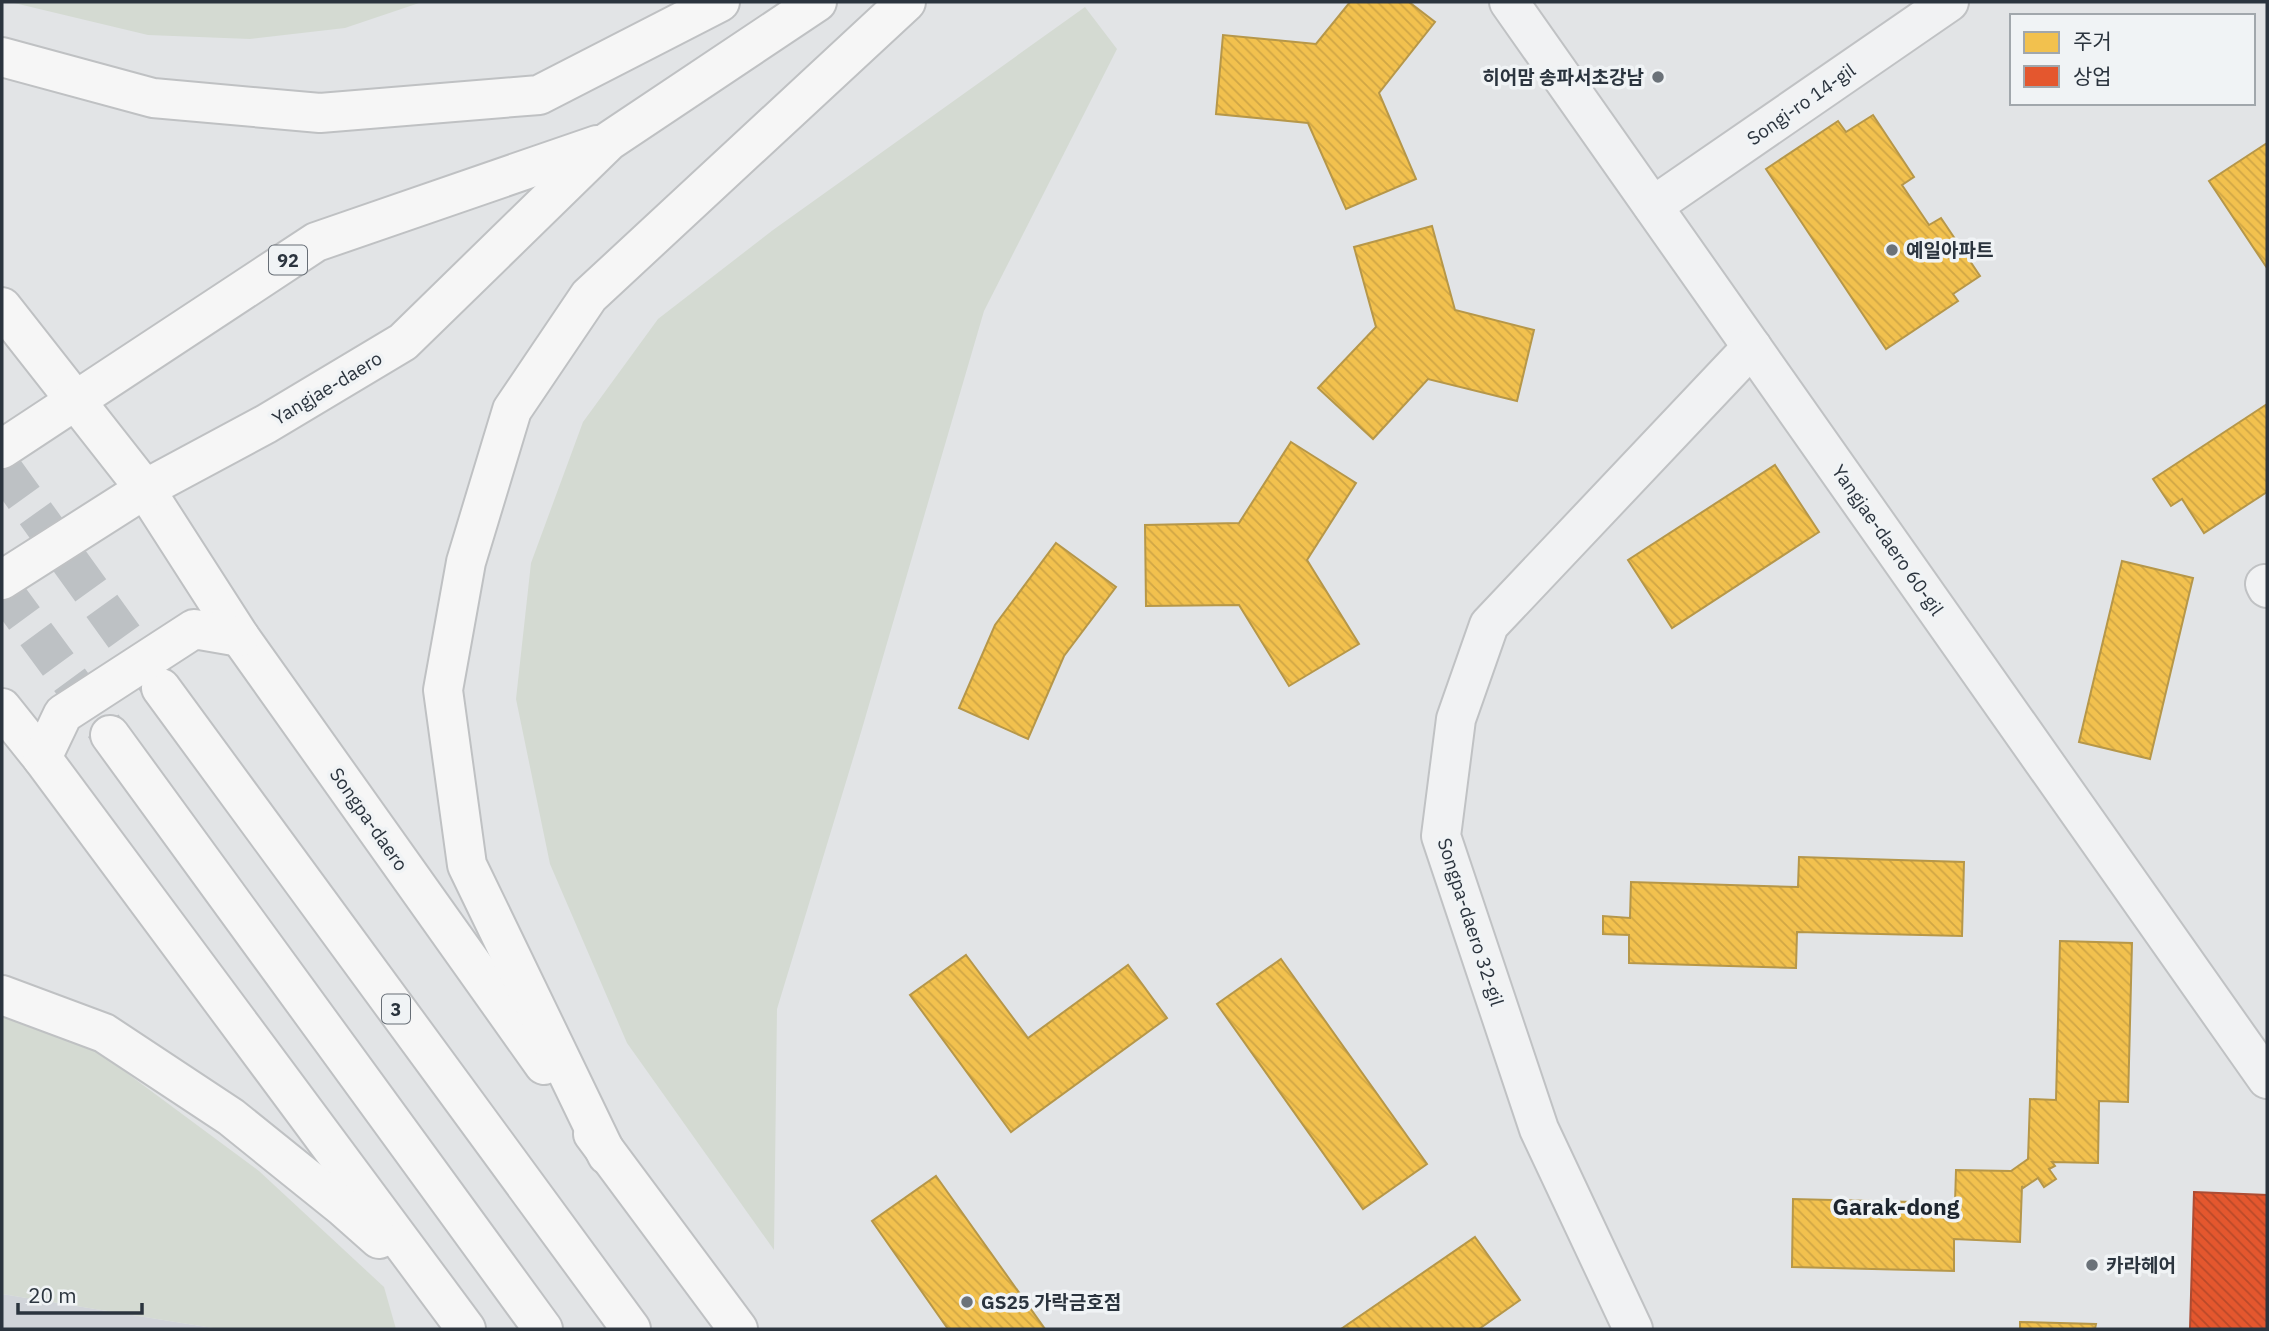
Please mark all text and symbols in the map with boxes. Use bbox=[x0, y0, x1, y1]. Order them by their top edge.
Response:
legend bbox=[2010, 14, 2255, 105]
text: 주거 bbox=[2073, 27, 2112, 55]
street label: Songi-ro 14-gil bbox=[1742, 58, 1860, 150]
text: 상업 bbox=[2073, 62, 2112, 90]
place label: 히어맘 송파서초강남 bbox=[1482, 65, 1644, 89]
marker: 히어맘 송파서초강남 bbox=[1650, 69, 1666, 85]
place label: 예일아파트 bbox=[1906, 238, 1993, 262]
marker: 예일아파트 bbox=[1884, 242, 1900, 258]
road number: 92 bbox=[269, 246, 307, 274]
street label: Yangjae-daero bbox=[268, 346, 386, 430]
street label: Yangjae-daero 60-gil bbox=[1827, 460, 1949, 620]
street label: Songpa-daero bbox=[325, 763, 413, 875]
street label: Songpa-daero 32-gil bbox=[1433, 835, 1509, 1009]
road number: 3 bbox=[382, 994, 410, 1024]
district label: Garak-dong bbox=[1832, 1191, 1960, 1221]
place label: 카라헤어 bbox=[2106, 1253, 2176, 1277]
marker: 카라헤어 bbox=[2084, 1257, 2100, 1273]
scale bar bbox=[18, 1272, 142, 1316]
text: 20 m bbox=[28, 1281, 77, 1309]
place label: GS25 가락금호점 bbox=[981, 1290, 1121, 1314]
marker: GS25 가락금호점 bbox=[959, 1294, 975, 1310]

